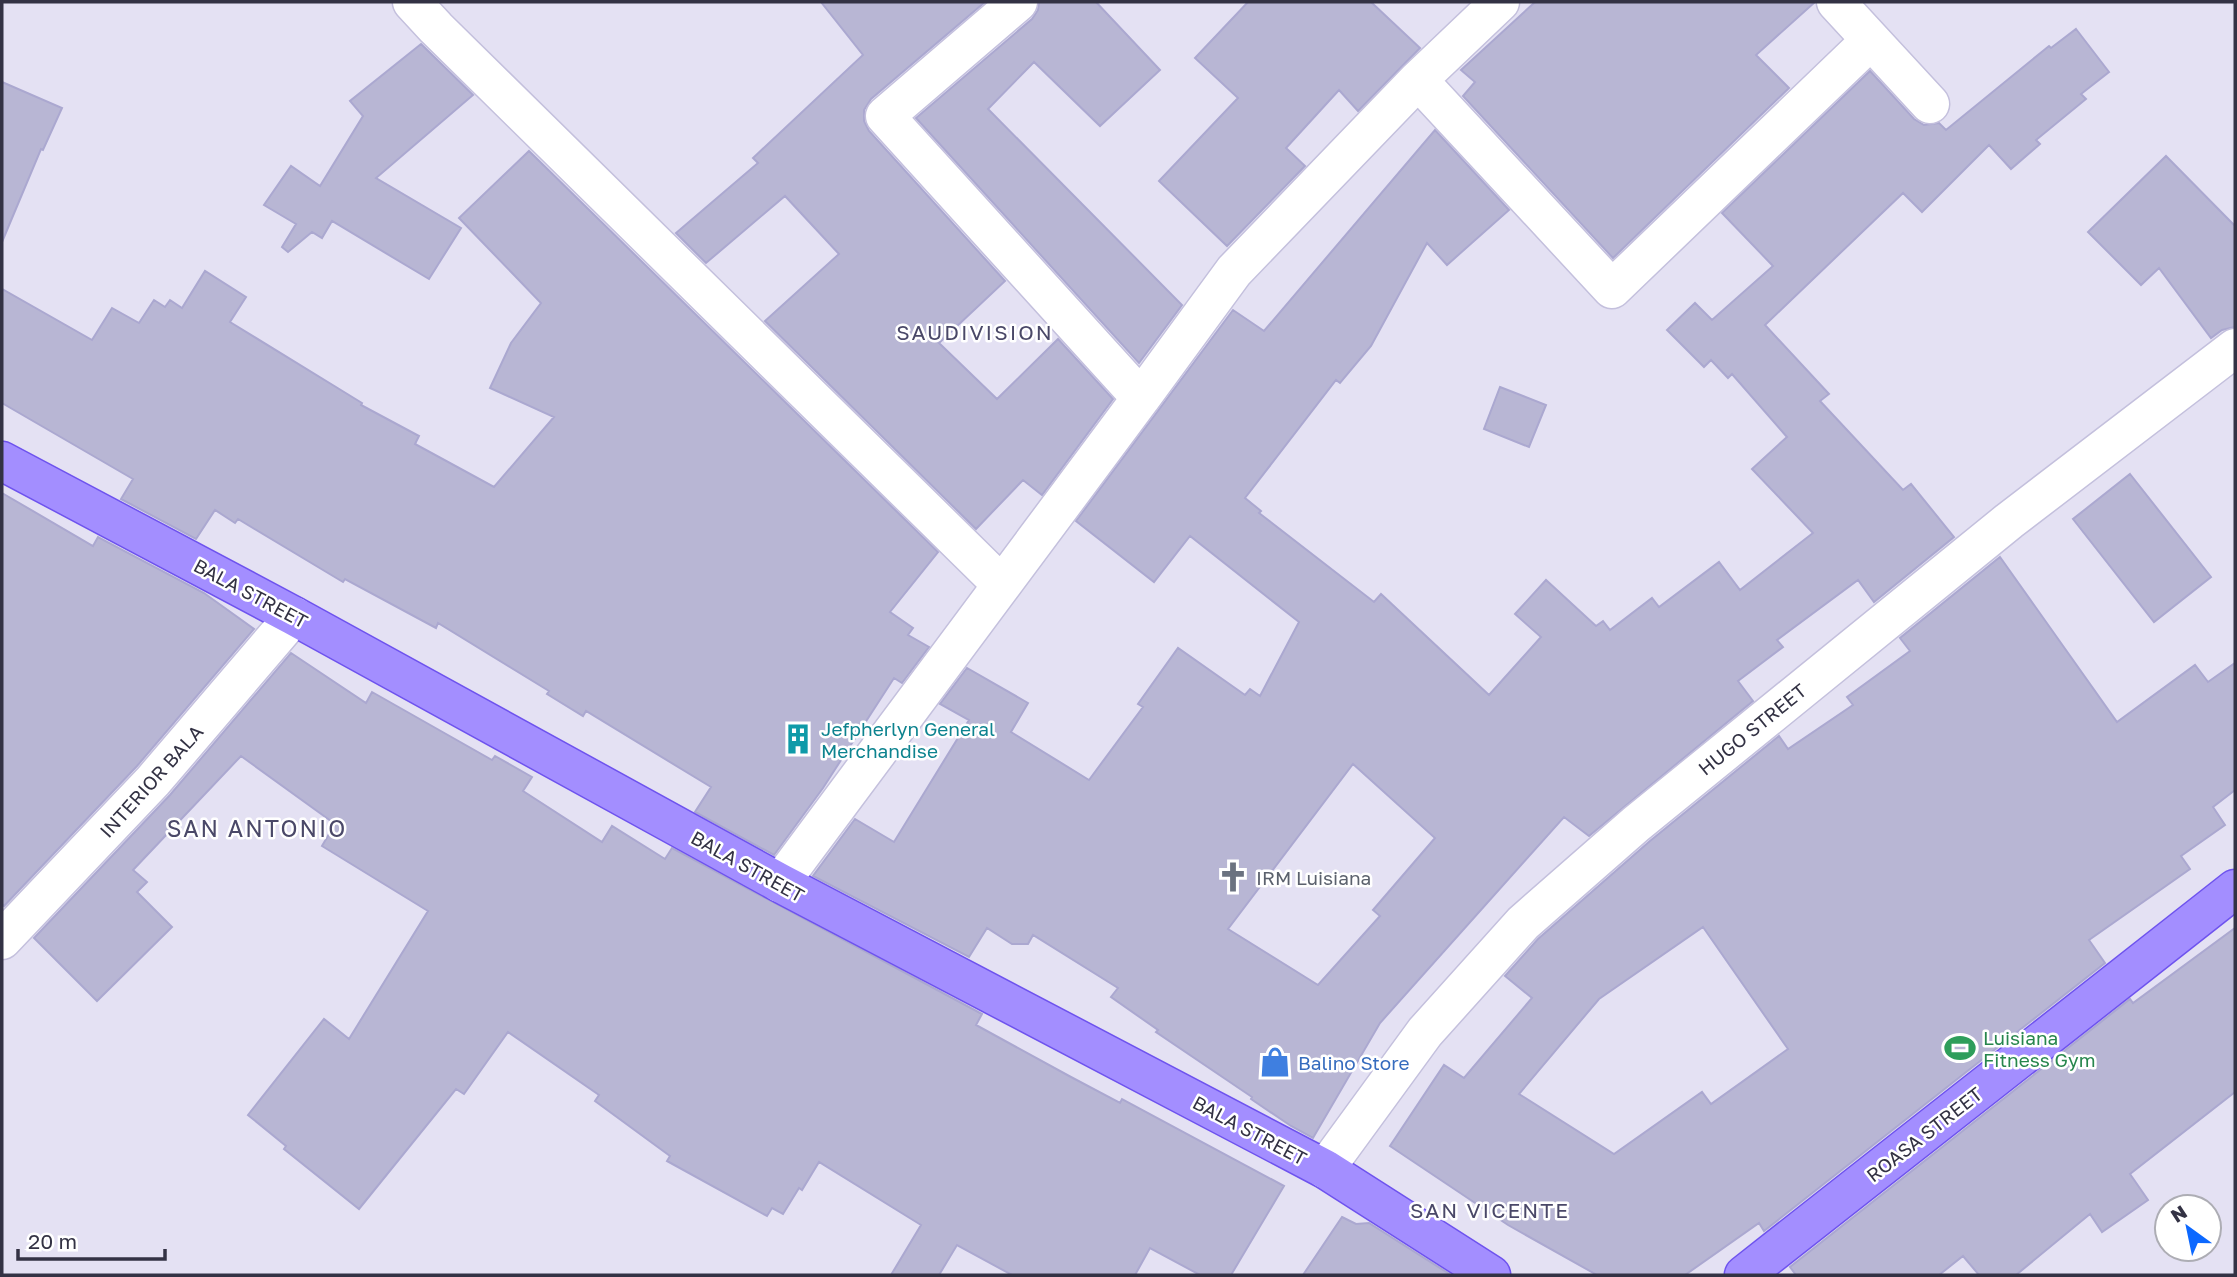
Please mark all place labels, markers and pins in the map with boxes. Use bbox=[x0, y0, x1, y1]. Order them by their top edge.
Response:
place label: Jefpherlyn General Merchandise bbox=[821, 717, 995, 762]
building icon: Jefpherlyn General Merchandise bbox=[781, 722, 815, 756]
church icon: IRM Luisiana bbox=[1216, 860, 1250, 894]
place label: IRM Luisiana bbox=[1256, 866, 1371, 889]
place label: Luisiana Fitness Gym bbox=[1983, 1026, 2095, 1071]
sports icon: Luisiana Fitness Gym bbox=[1943, 1031, 1977, 1065]
shop icon: Balino Store bbox=[1258, 1045, 1292, 1079]
place label: Balino Store bbox=[1298, 1051, 1410, 1074]

